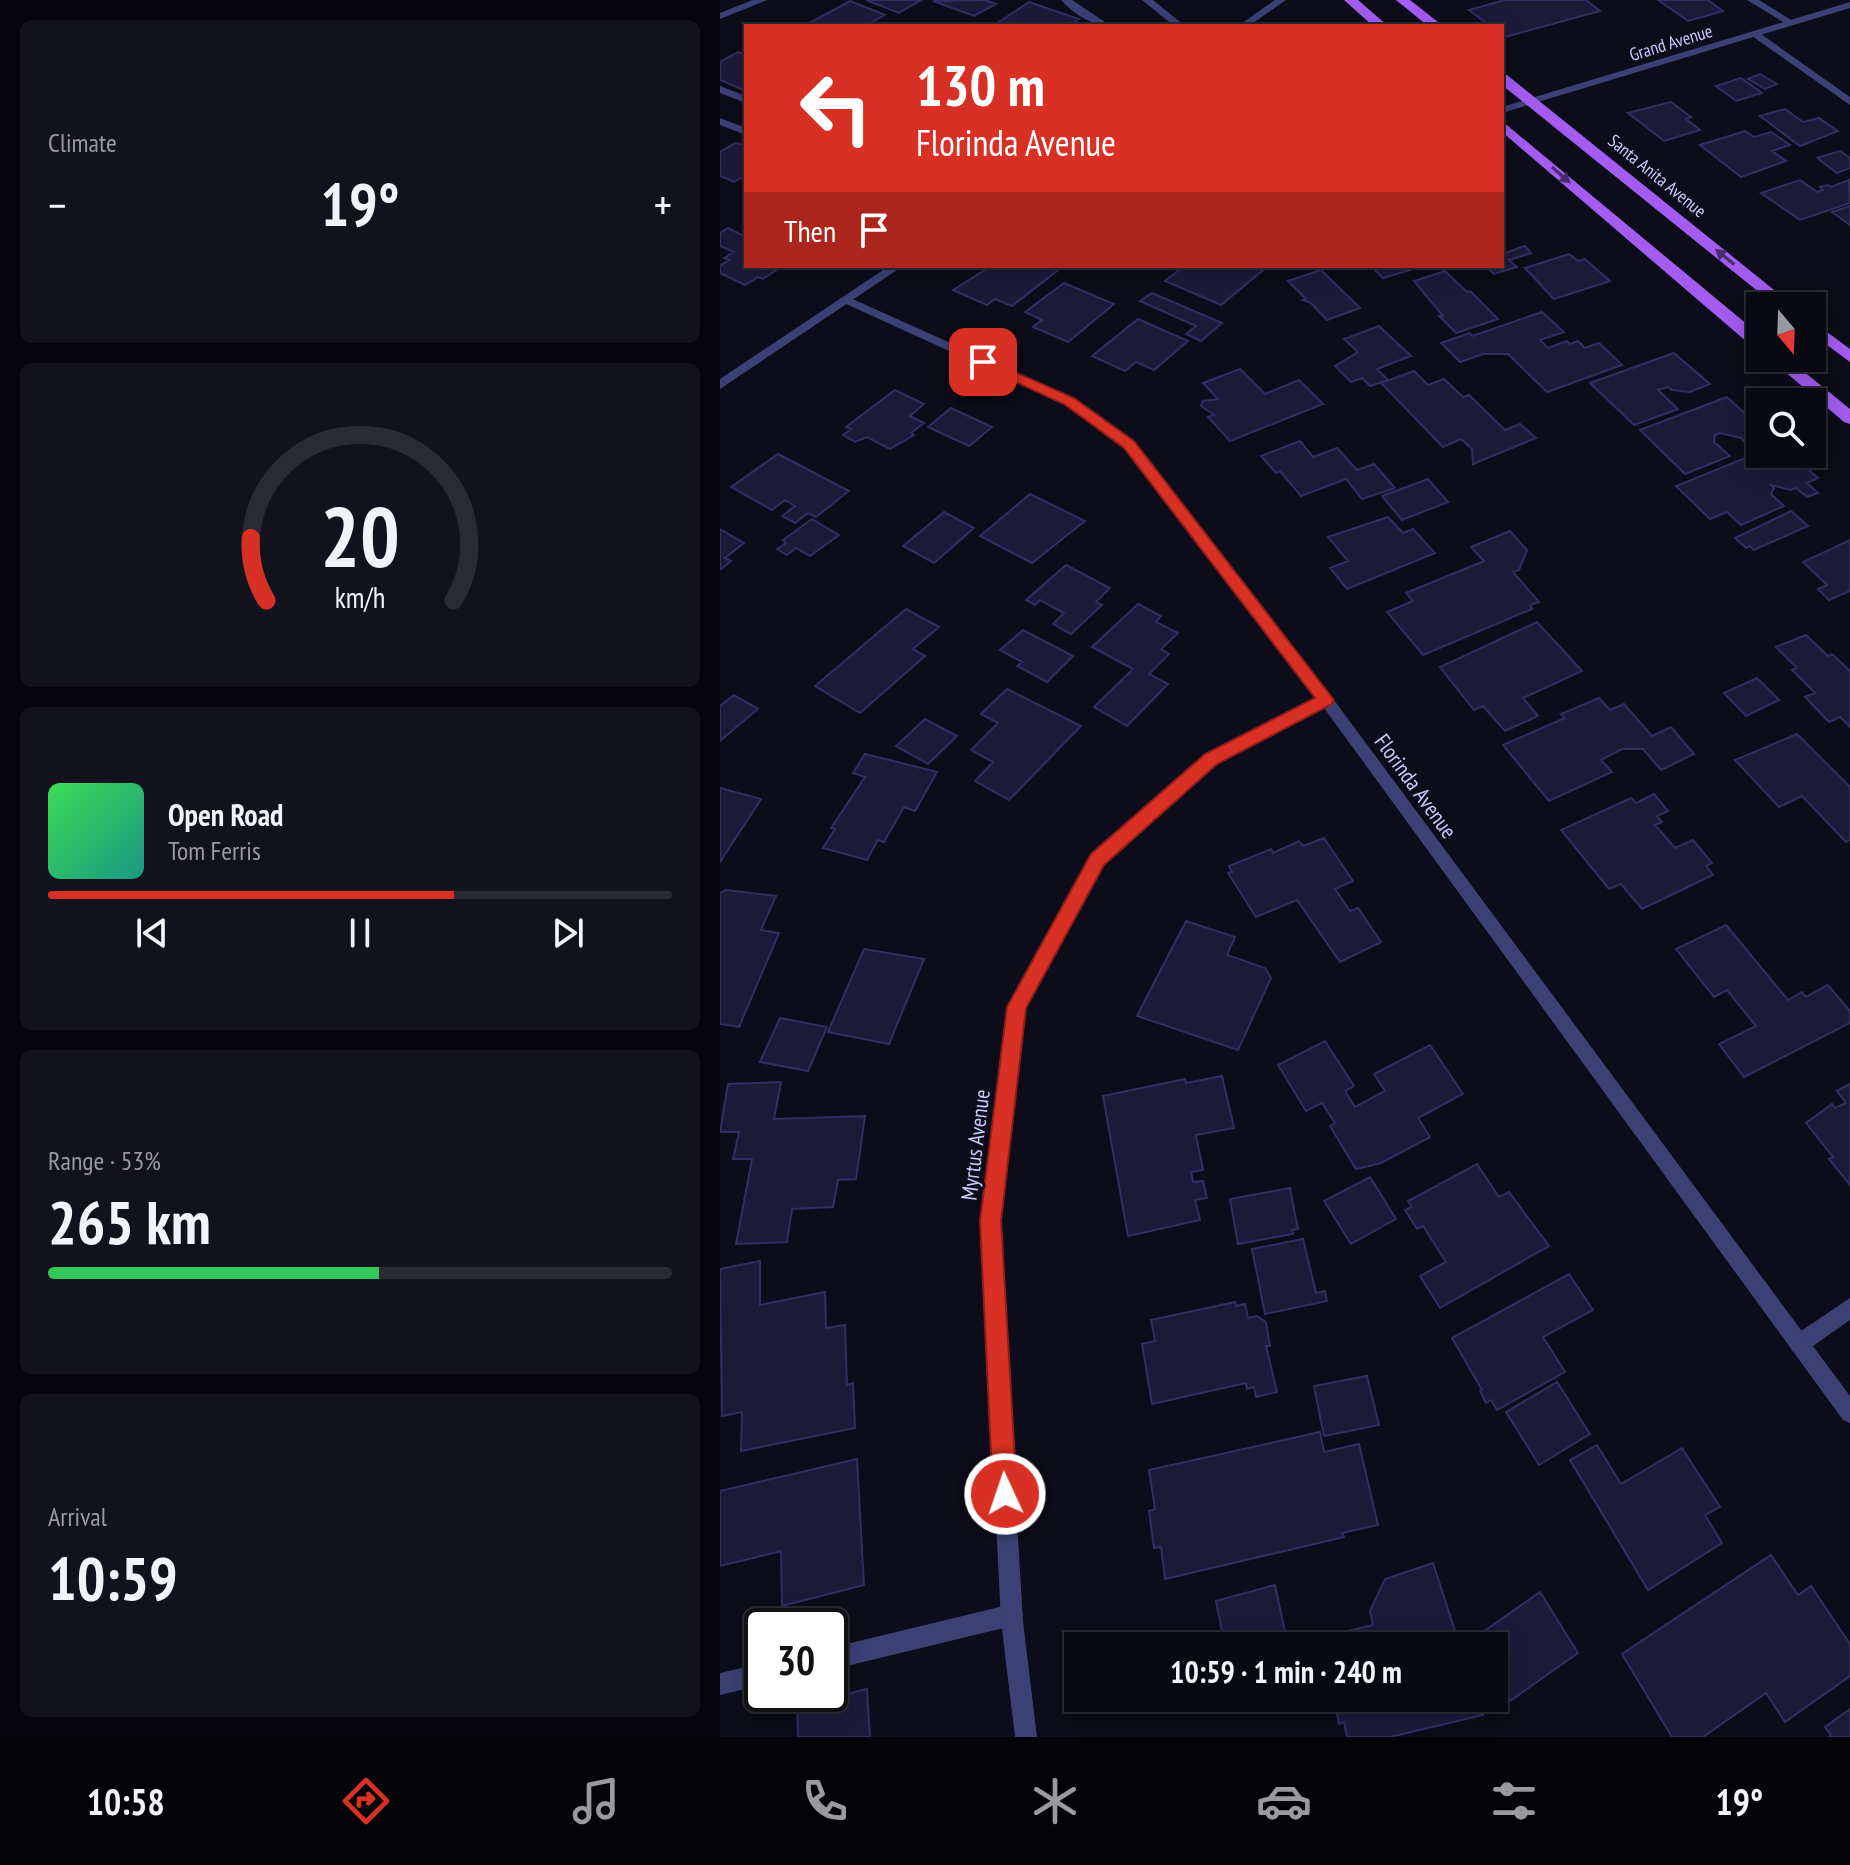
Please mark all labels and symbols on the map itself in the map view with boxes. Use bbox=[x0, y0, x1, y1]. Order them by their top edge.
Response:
street label: Grand Avenue bbox=[1627, 19, 1715, 66]
street label: Santa Anita Avenue bbox=[1604, 129, 1711, 222]
one-way arrow bbox=[1552, 166, 1571, 184]
one-way arrow bbox=[1715, 250, 1735, 266]
north arrow bbox=[1746, 292, 1826, 372]
pin bbox=[949, 328, 1017, 396]
street label: Florinda Avenue bbox=[1369, 728, 1463, 844]
street label: Myrtus Avenue bbox=[954, 1088, 996, 1202]
position arrow bbox=[963, 1452, 1047, 1536]
speed limit sign: 30 bbox=[744, 1608, 848, 1712]

